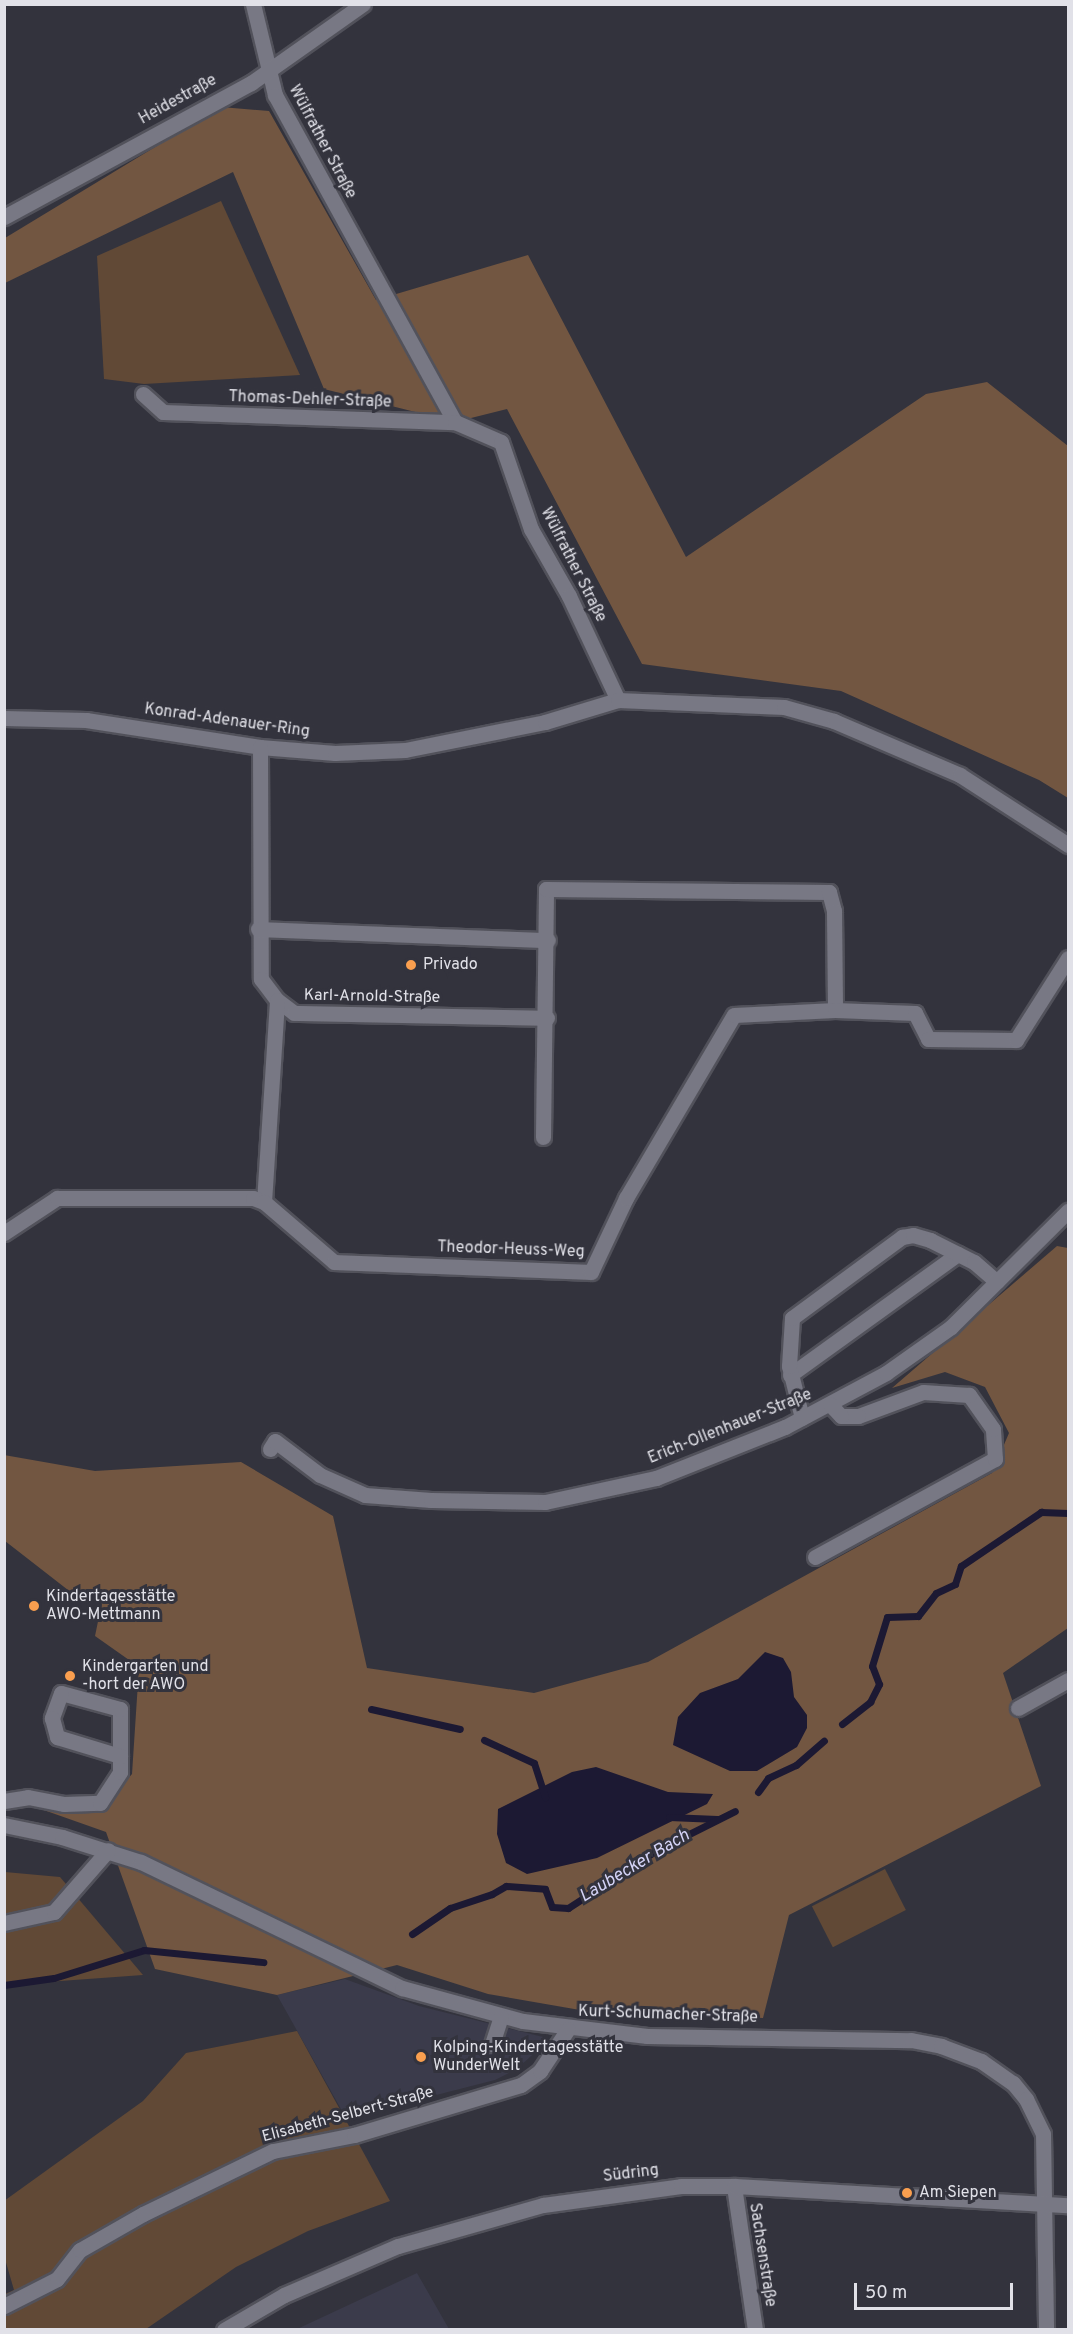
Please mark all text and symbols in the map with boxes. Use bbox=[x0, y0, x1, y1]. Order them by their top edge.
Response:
street label: Heidestraße bbox=[136, 71, 220, 129]
street label: Wülfrather Straße bbox=[284, 82, 360, 202]
street label: Thomas-Dehler-Straße bbox=[228, 388, 392, 412]
street label: Wülfrather Straße bbox=[536, 504, 610, 626]
street label: Konrad-Adenauer-Ring bbox=[143, 700, 311, 742]
place label: Privado bbox=[423, 955, 478, 975]
marker: Privado bbox=[404, 958, 418, 972]
street label: Karl-Arnold-Straße bbox=[304, 986, 440, 1008]
street label: Theodor-Heuss-Weg bbox=[437, 1238, 585, 1262]
street label: Erich-Ollenhauer-Straße bbox=[645, 1385, 815, 1469]
place label: Kindertagesstätte AWO-Mettmann bbox=[46, 1587, 175, 1625]
marker: Kindertagesstätte AWO-Mettmann bbox=[27, 1599, 41, 1613]
place label: Kindergarten und -hort der AWO bbox=[82, 1657, 208, 1695]
marker: Kindergarten und -hort der AWO bbox=[63, 1669, 77, 1683]
water label: Laubecker Bach bbox=[576, 1826, 694, 1908]
street label: Kurt-Schumacher-Straße bbox=[578, 2002, 758, 2028]
place label: Kolping-Kindertagesstätte WunderWelt bbox=[433, 2038, 623, 2076]
marker: Kolping-Kindertagesstätte WunderWelt bbox=[414, 2050, 428, 2064]
street label: Elisabeth-Selbert-Straße bbox=[260, 2083, 436, 2147]
street label: Südring bbox=[602, 2161, 660, 2187]
place label: Am Siepen bbox=[919, 2183, 997, 2203]
marker: Am Siepen bbox=[900, 2186, 914, 2200]
street label: Sachsenstraße bbox=[744, 2202, 780, 2308]
scale bar bbox=[857, 2271, 1016, 2309]
text: 50 m bbox=[865, 2282, 907, 2305]

